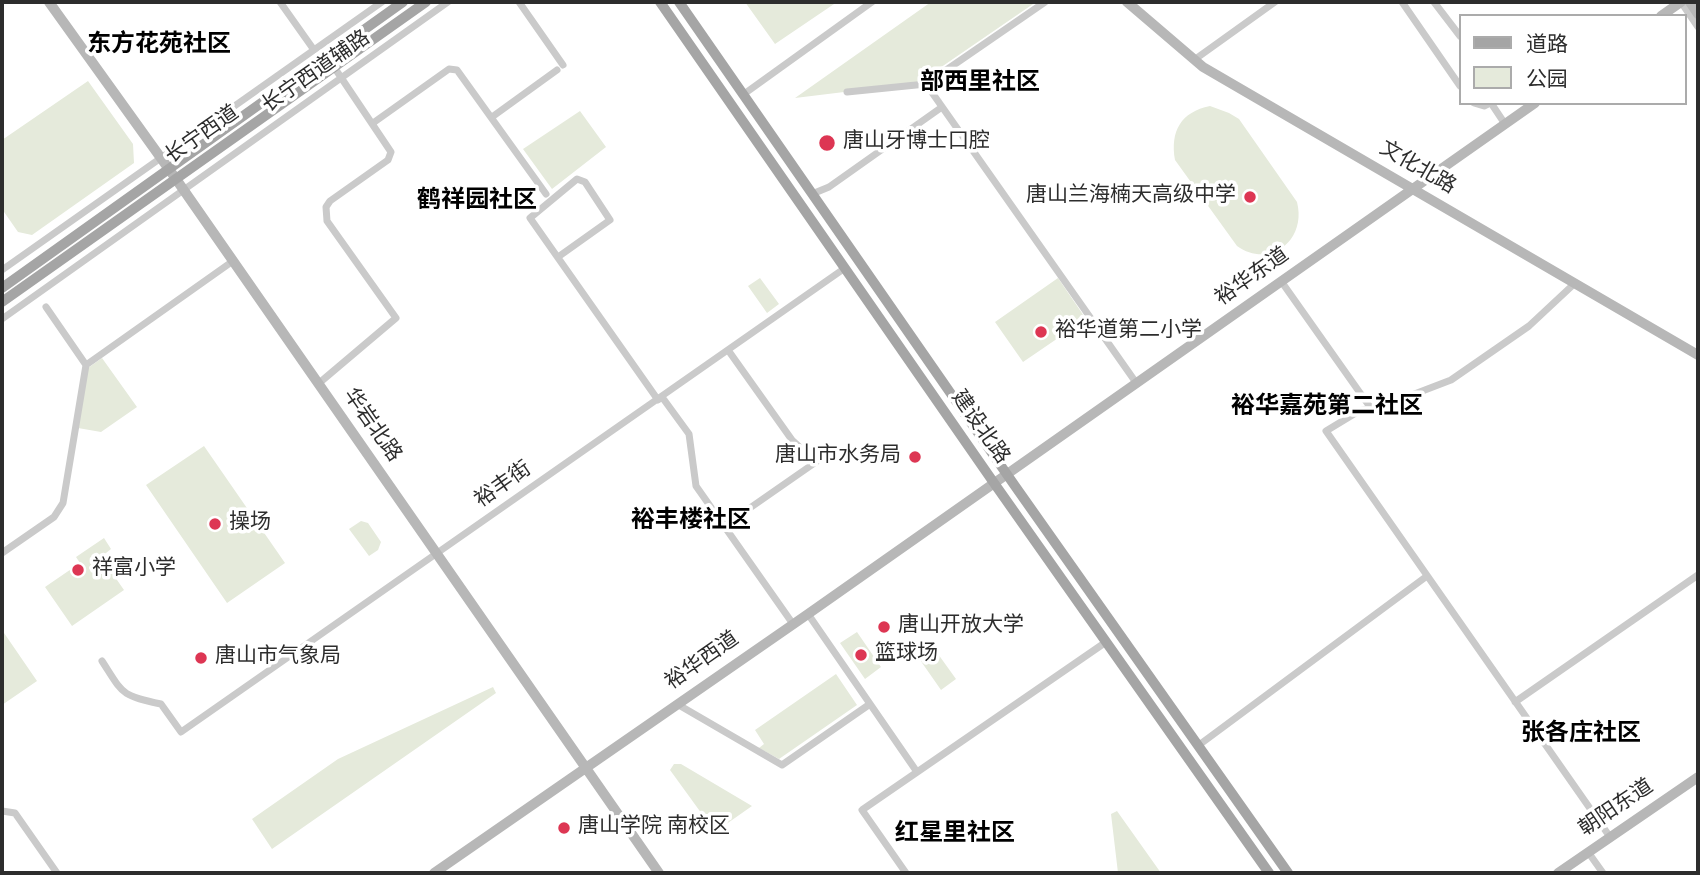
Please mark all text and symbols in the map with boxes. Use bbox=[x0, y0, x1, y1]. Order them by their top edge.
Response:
legend bbox=[1458, 14, 1686, 105]
street label: 长宁西道辅路 bbox=[258, 27, 376, 119]
district label: 东方花苑社区 bbox=[87, 32, 231, 60]
text: 道路 bbox=[1526, 32, 1568, 59]
text: 公园 bbox=[1526, 67, 1568, 94]
district label: 部西里社区 bbox=[920, 70, 1040, 98]
street label: 长宁西道 bbox=[161, 102, 245, 170]
place label: 唐山牙博士口腔 bbox=[843, 130, 990, 156]
marker: 唐山牙博士口腔 bbox=[817, 133, 837, 153]
street label: 文化北路 bbox=[1374, 137, 1460, 201]
place label: 唐山兰海楠天高级中学 bbox=[1026, 184, 1236, 210]
district label: 鹤祥园社区 bbox=[417, 188, 537, 216]
marker: 唐山兰海楠天高级中学 bbox=[1242, 189, 1258, 205]
street label: 裕华东道 bbox=[1211, 244, 1295, 312]
place label: 裕华道第二小学 bbox=[1055, 319, 1202, 345]
marker: 裕华道第二小学 bbox=[1033, 324, 1049, 340]
street label: 华岩北路 bbox=[337, 384, 405, 468]
street label: 建设北路 bbox=[945, 386, 1013, 470]
district label: 裕华嘉苑第二社区 bbox=[1231, 394, 1423, 422]
place label: 唐山市水务局 bbox=[775, 444, 901, 470]
marker: 唐山市水务局 bbox=[907, 449, 923, 465]
street label: 裕丰街 bbox=[471, 458, 537, 514]
district label: 裕丰楼社区 bbox=[631, 508, 751, 536]
place label: 操场 bbox=[229, 511, 271, 537]
marker: 操场 bbox=[207, 516, 223, 532]
place label: 祥富小学 bbox=[92, 557, 176, 583]
marker: 祥富小学 bbox=[70, 562, 86, 578]
place label: 唐山开放大学 bbox=[898, 614, 1024, 640]
marker: 唐山开放大学 bbox=[876, 619, 892, 635]
street label: 裕华西道 bbox=[661, 628, 745, 696]
place label: 篮球场 bbox=[875, 642, 938, 668]
place label: 唐山市气象局 bbox=[215, 645, 341, 671]
marker: 篮球场 bbox=[853, 647, 869, 663]
marker: 唐山市气象局 bbox=[193, 650, 209, 666]
district label: 张各庄社区 bbox=[1521, 721, 1641, 749]
street label: 朝阳东道 bbox=[1575, 775, 1659, 843]
place label: 唐山学院 南校区 bbox=[578, 815, 730, 841]
marker: 唐山学院 南校区 bbox=[556, 820, 572, 836]
district label: 红星里社区 bbox=[895, 821, 1015, 849]

